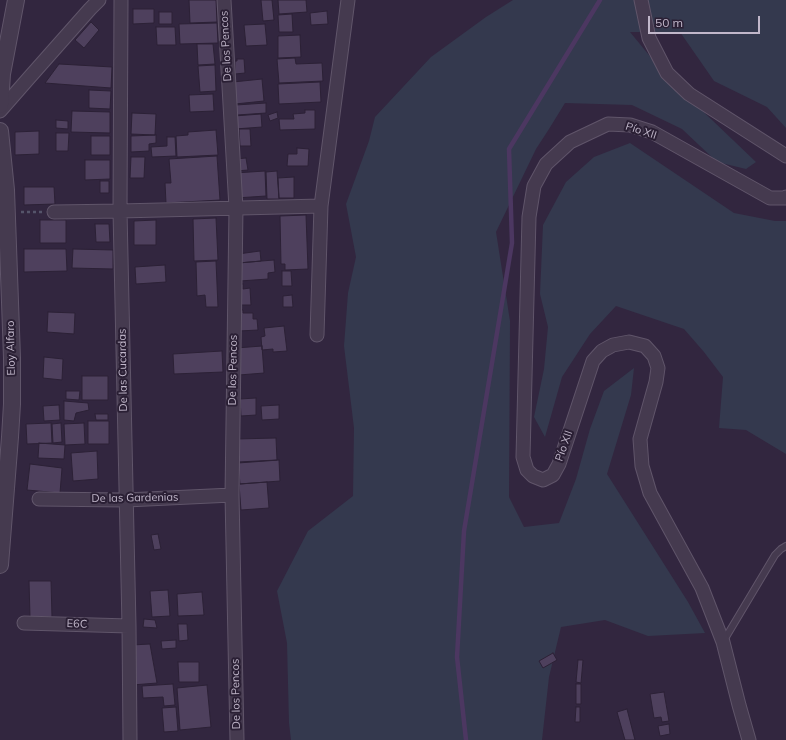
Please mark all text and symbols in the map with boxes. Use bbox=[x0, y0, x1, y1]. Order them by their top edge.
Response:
scale bar bbox=[650, 8, 762, 34]
street label: De los Pencos bbox=[218, 10, 234, 82]
text: 50 m bbox=[655, 15, 683, 30]
street label: Pío XII bbox=[624, 120, 658, 142]
street label: Eloy Alfaro bbox=[4, 320, 18, 376]
street label: De las Cucardas bbox=[116, 328, 130, 412]
street label: De los Pencos bbox=[226, 335, 240, 405]
street label: Pío XII bbox=[553, 429, 575, 463]
street label: De las Gardenias bbox=[91, 491, 179, 505]
street label: E6C bbox=[66, 617, 88, 631]
street label: De los Pencos bbox=[229, 659, 243, 729]

